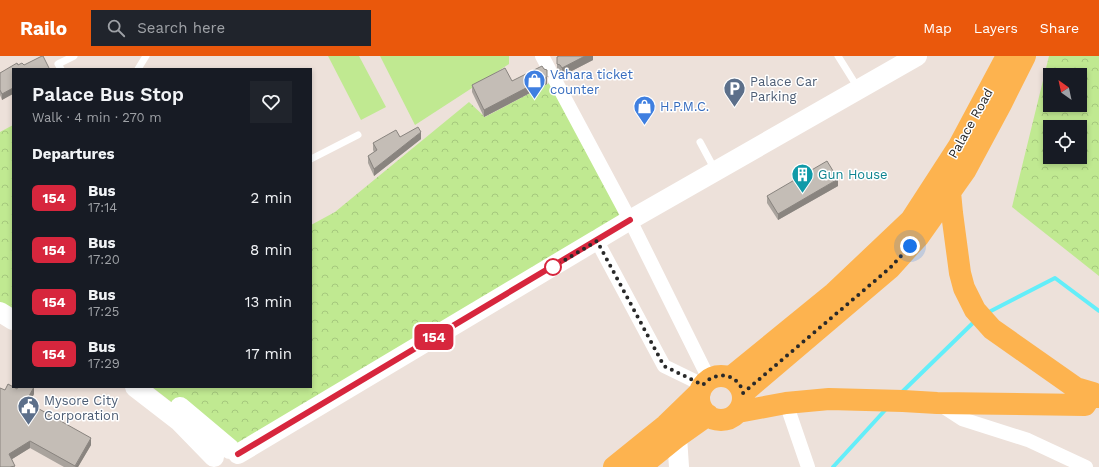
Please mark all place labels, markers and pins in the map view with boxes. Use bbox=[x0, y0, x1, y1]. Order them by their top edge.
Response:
place label: Vahara ticket counter bbox=[550, 67, 633, 97]
shop icon: Vahara ticket counter bbox=[521, 68, 547, 101]
place label: Palace Car Parking bbox=[750, 74, 817, 104]
parking icon: Palace Car Parking bbox=[722, 75, 748, 108]
shop icon: H.P.M.C. bbox=[631, 93, 657, 126]
place label: H.P.M.C. bbox=[660, 99, 709, 114]
building icon: Gun House bbox=[790, 161, 816, 194]
place label: Gun House bbox=[818, 167, 888, 182]
unlabelled marker bbox=[544, 258, 562, 276]
place label: Mysore City Corporation bbox=[44, 393, 119, 423]
public building icon: Mysore City Corporation bbox=[16, 394, 42, 427]

